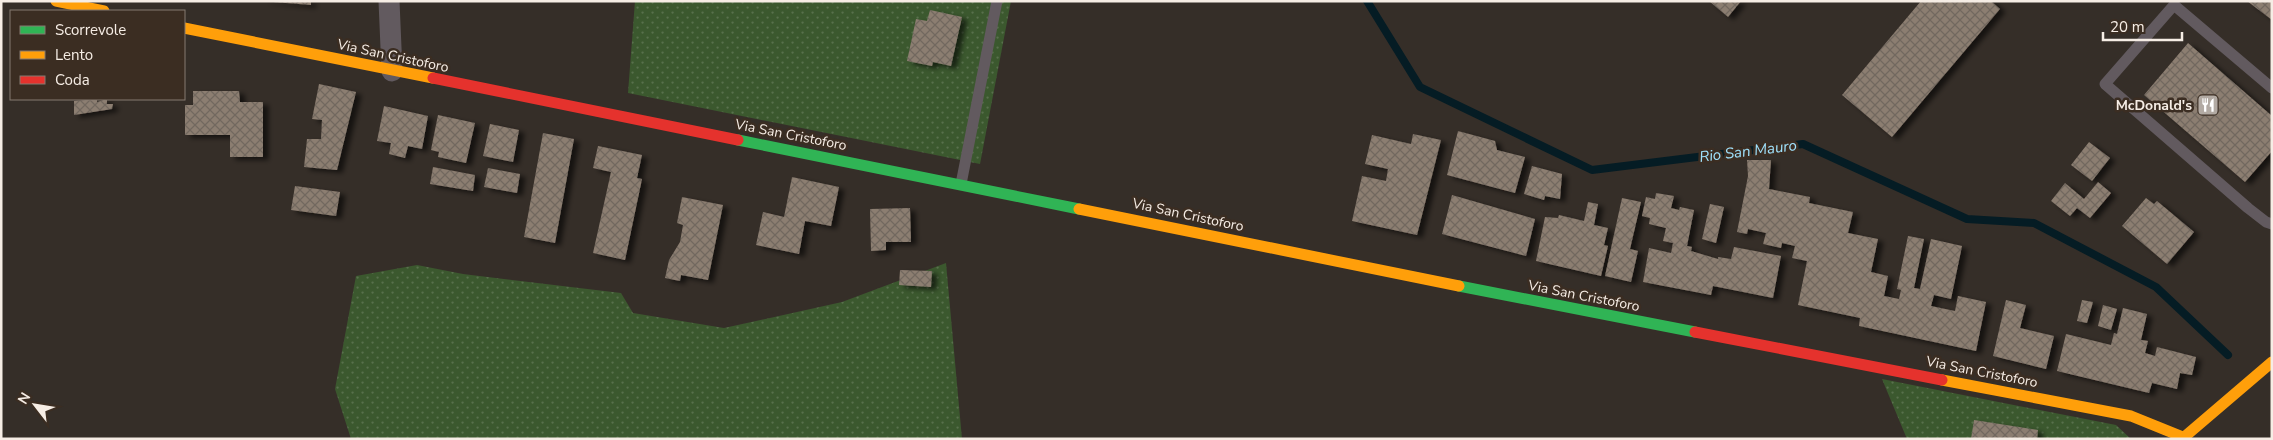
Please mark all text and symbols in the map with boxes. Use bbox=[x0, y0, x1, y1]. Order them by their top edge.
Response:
legend bbox=[10, 10, 185, 100]
scale bar bbox=[2103, 10, 2182, 42]
text: 20 m bbox=[2110, 17, 2145, 37]
text: Scorrevole bbox=[55, 20, 126, 40]
street label: Via San Cristoforo bbox=[335, 35, 451, 77]
text: Lento bbox=[55, 45, 93, 65]
text: Coda bbox=[55, 70, 90, 90]
restaurant icon: McDonald's bbox=[2196, 93, 2220, 117]
place label: McDonald's bbox=[2116, 96, 2192, 115]
street label: Via San Cristoforo bbox=[733, 115, 849, 155]
water label: Rio San Mauro bbox=[1698, 135, 1798, 167]
street label: Via San Cristoforo bbox=[1130, 194, 1246, 236]
street label: Via San Cristoforo bbox=[1526, 276, 1642, 316]
street label: Via San Cristoforo bbox=[1924, 352, 2040, 392]
north arrow bbox=[10, 380, 60, 430]
text: N bbox=[13, 389, 35, 408]

